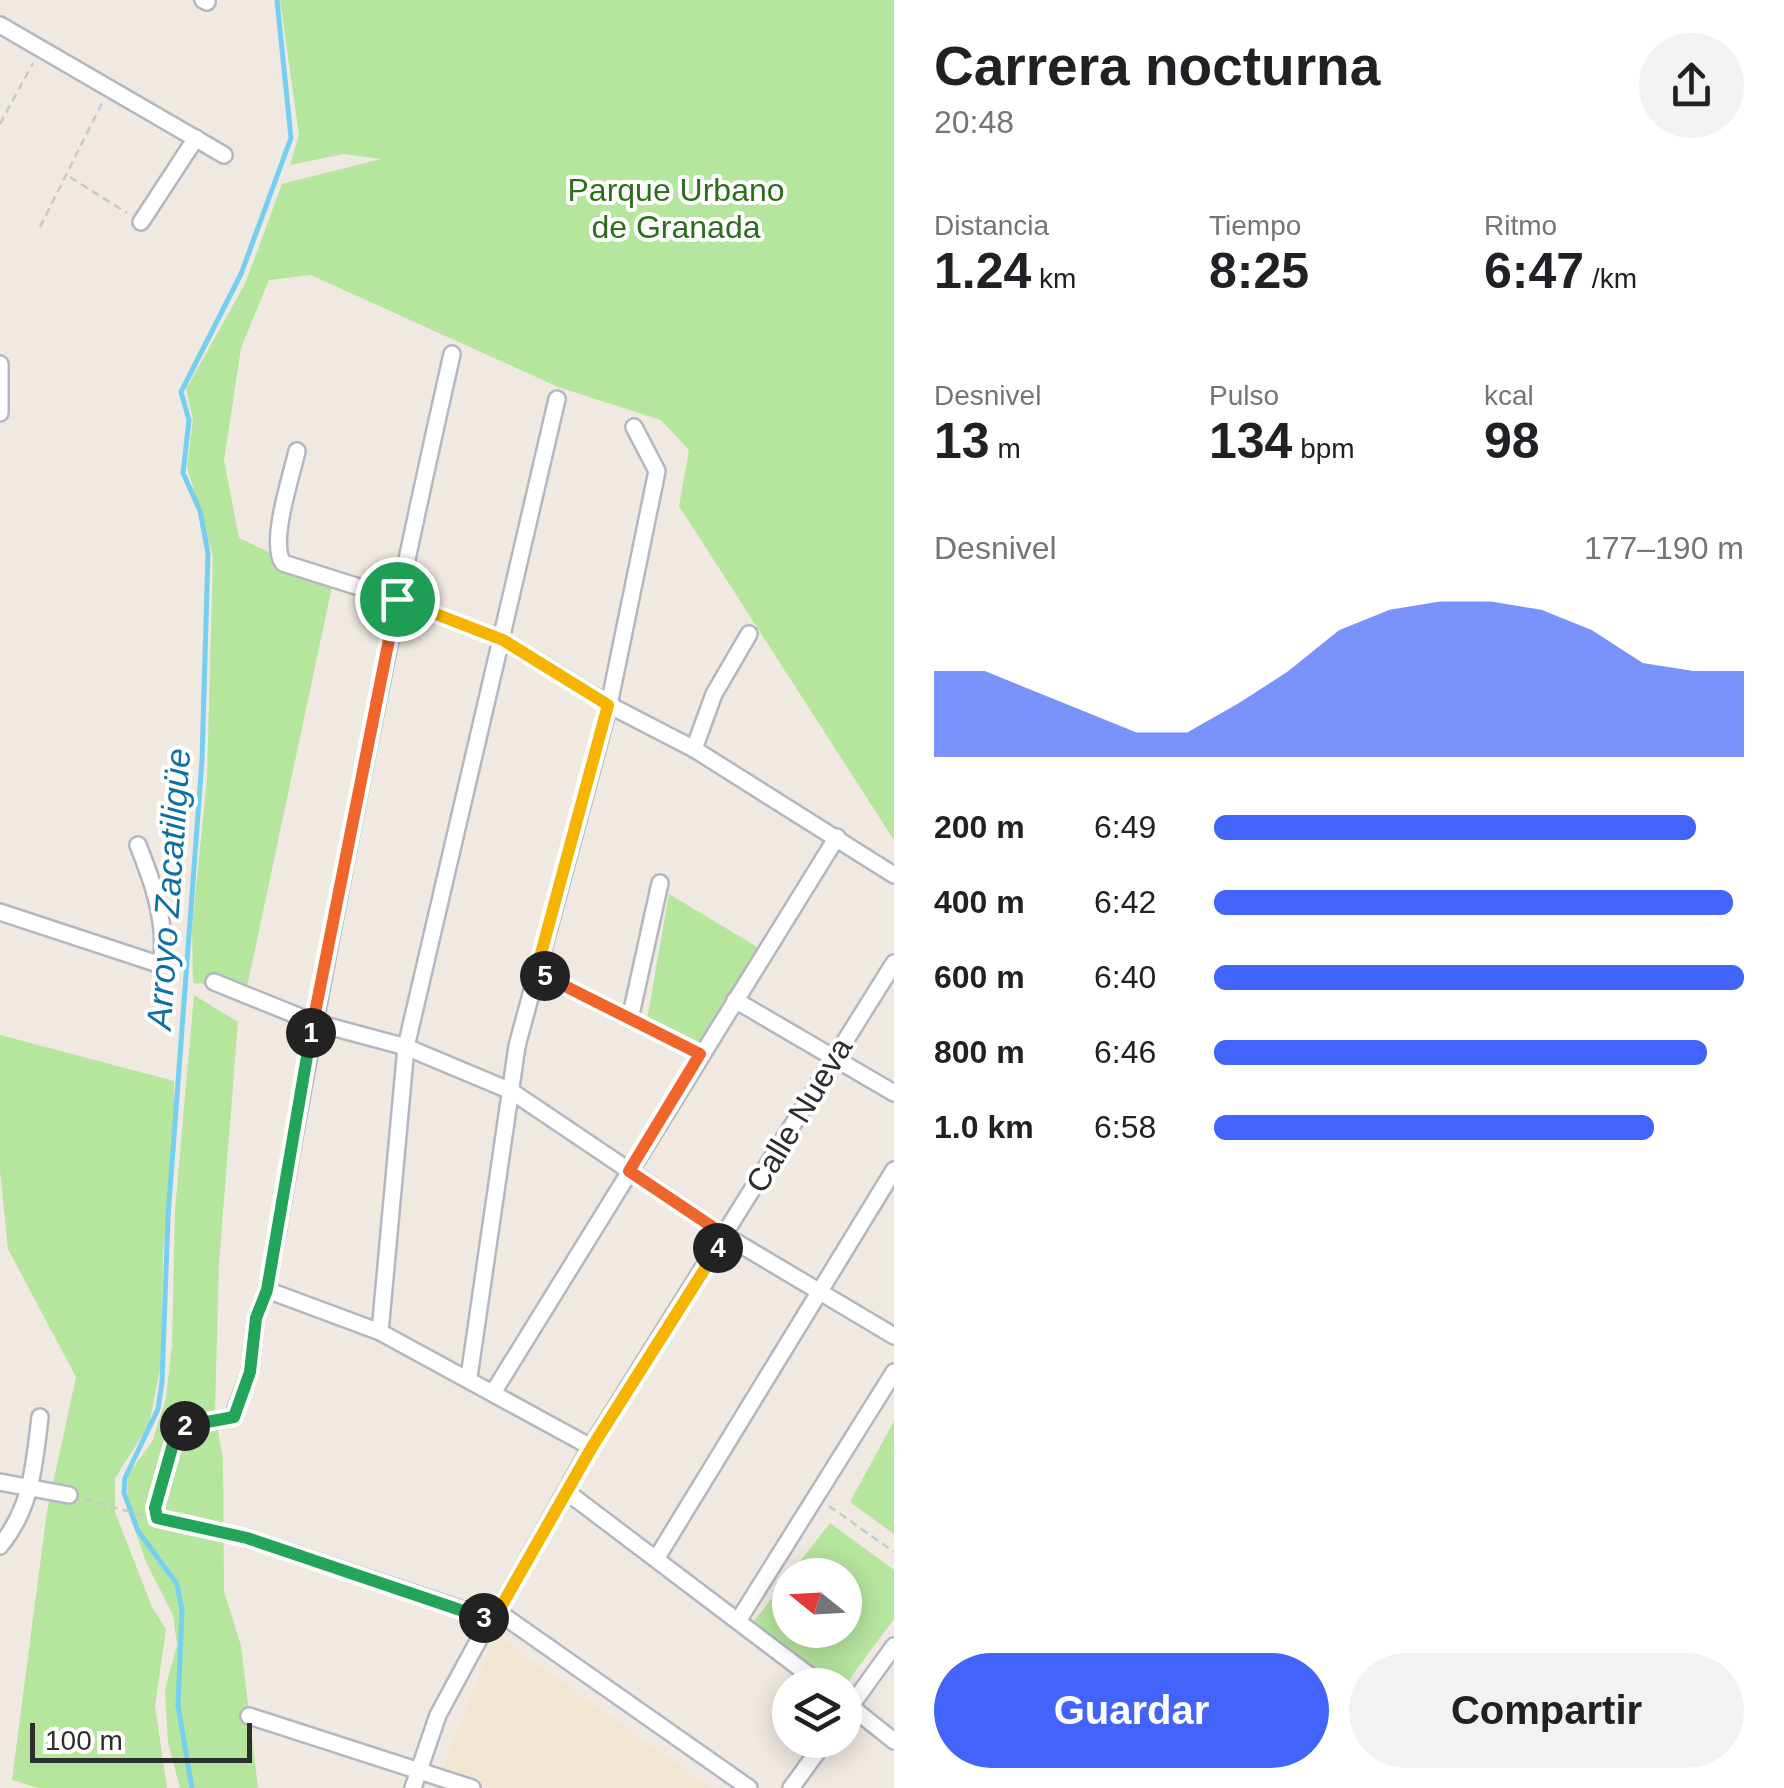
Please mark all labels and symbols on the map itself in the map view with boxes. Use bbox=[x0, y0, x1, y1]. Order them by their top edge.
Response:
park label: Parque Urbano de Granada bbox=[567, 172, 785, 245]
pin bbox=[355, 557, 440, 642]
water label: Arroyo Zacatiligüe bbox=[139, 747, 197, 1033]
pin: 5 bbox=[520, 951, 570, 1001]
pin: 1 bbox=[286, 1008, 336, 1058]
street label: Calle Nueva bbox=[739, 1031, 859, 1199]
pin: 4 bbox=[693, 1223, 743, 1273]
pin: 2 bbox=[160, 1401, 210, 1451]
north arrow bbox=[772, 1558, 862, 1648]
pin: 3 bbox=[459, 1593, 509, 1643]
scale bar bbox=[30, 1718, 252, 1762]

